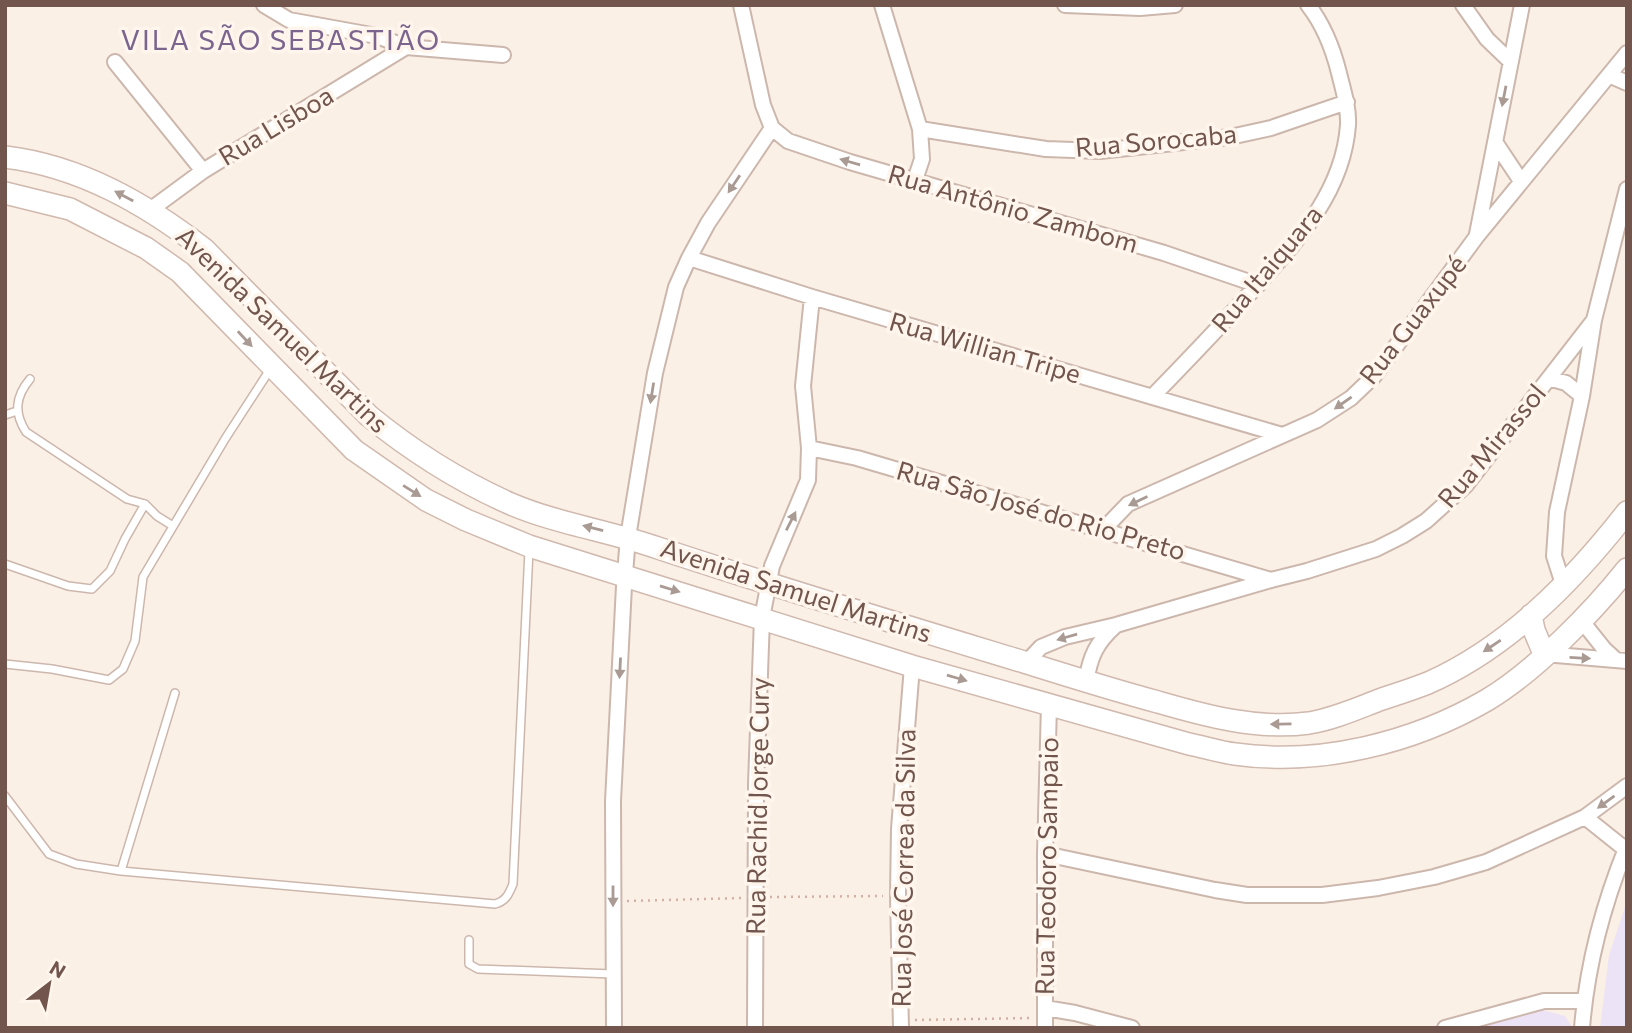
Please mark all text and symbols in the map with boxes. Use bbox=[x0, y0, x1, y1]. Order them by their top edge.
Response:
district label: VILA SÃO SEBASTIÃO bbox=[121, 22, 441, 56]
street label: Rua Lisboa bbox=[212, 78, 338, 171]
one-way arrow bbox=[1498, 85, 1509, 107]
street label: Rua Sorocaba bbox=[1074, 117, 1238, 162]
one-way arrow bbox=[839, 156, 860, 166]
street label: Rua Antônio Zambom bbox=[885, 157, 1142, 258]
one-way arrow bbox=[727, 175, 741, 193]
one-way arrow bbox=[114, 190, 133, 202]
street label: Rua Itaiquara bbox=[1204, 198, 1328, 338]
street label: Avenida Samuel Martins bbox=[171, 220, 396, 438]
street label: Rua Guaxupé bbox=[1352, 248, 1472, 390]
street label: Rua Willian Tripe bbox=[886, 304, 1085, 389]
one-way arrow bbox=[236, 330, 252, 347]
street label: Rua Mirassol bbox=[1430, 377, 1551, 513]
one-way arrow bbox=[646, 382, 657, 404]
one-way arrow bbox=[1334, 396, 1352, 410]
street label: Rua São José do Rio Preto bbox=[893, 453, 1189, 566]
one-way arrow bbox=[403, 484, 422, 497]
one-way arrow bbox=[1128, 495, 1148, 506]
one-way arrow bbox=[786, 511, 797, 531]
one-way arrow bbox=[582, 522, 604, 533]
street label: Avenida Samuel Martins bbox=[657, 531, 936, 648]
one-way arrow bbox=[660, 584, 681, 594]
one-way arrow bbox=[1056, 632, 1078, 643]
one-way arrow bbox=[1483, 639, 1501, 653]
one-way arrow bbox=[1569, 653, 1591, 664]
one-way arrow bbox=[614, 658, 625, 680]
one-way arrow bbox=[947, 674, 968, 684]
street label: Rua Rachid Jorge Cury bbox=[739, 677, 774, 935]
one-way arrow bbox=[1270, 718, 1292, 730]
street label: Rua José Correa da Silva bbox=[885, 728, 920, 1007]
street label: Rua Teodoro Sampaio bbox=[1028, 737, 1063, 995]
one-way arrow bbox=[1597, 794, 1615, 808]
one-way arrow bbox=[607, 885, 619, 907]
north arrow bbox=[14, 949, 84, 1019]
text: N bbox=[46, 955, 70, 983]

